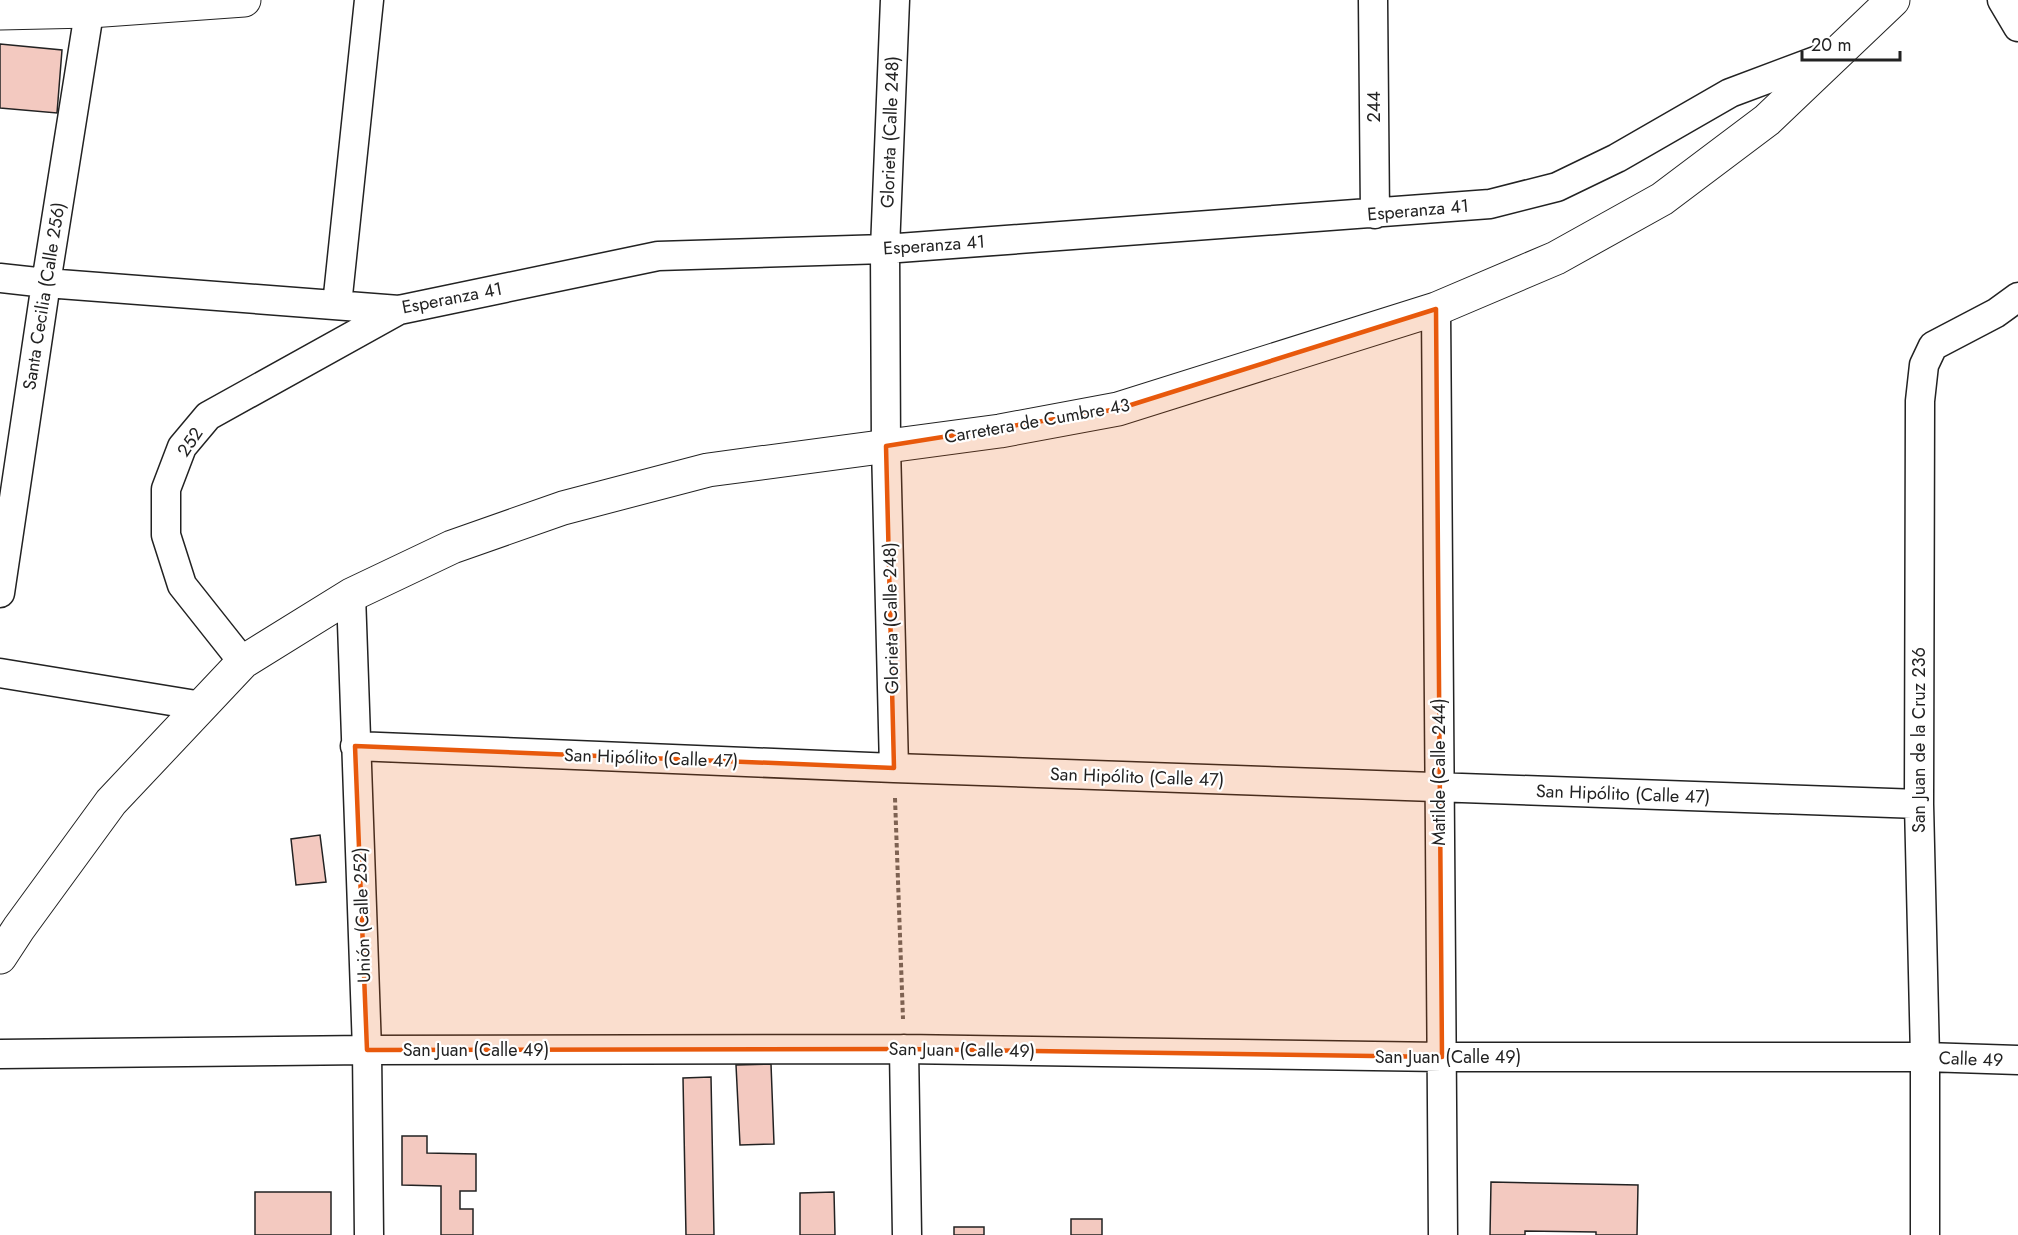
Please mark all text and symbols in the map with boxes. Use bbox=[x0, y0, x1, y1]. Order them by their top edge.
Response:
scale bar bbox=[1802, 24, 1900, 62]
text: 20 m bbox=[1811, 32, 1851, 58]
street label: Glorieta (Calle 248) bbox=[874, 56, 906, 208]
street label: 244 bbox=[1361, 91, 1387, 123]
street label: Esperanza 41 bbox=[1366, 193, 1470, 227]
street label: Santa Cecilia (Calle 256) bbox=[16, 200, 72, 392]
street label: Esperanza 41 bbox=[882, 228, 986, 262]
street label: Esperanza 41 bbox=[400, 276, 504, 320]
street label: Carretera de Cumbre 43 bbox=[942, 392, 1132, 450]
street label: 252 bbox=[171, 422, 209, 462]
street label: Glorieta (Calle 248) bbox=[877, 542, 905, 694]
street label: San Juan de la Cruz 236 bbox=[1906, 647, 1932, 833]
street label: Matilde (Calle 244) bbox=[1426, 698, 1452, 846]
street label: San Hipólito (Calle 47) bbox=[563, 742, 739, 774]
street label: San Hipólito (Calle 47) bbox=[1049, 761, 1225, 793]
street label: San Hipólito (Calle 47) bbox=[1535, 778, 1711, 810]
street label: Unión (Calle 252) bbox=[347, 847, 377, 983]
street label: San Juan (Calle 49) bbox=[888, 1036, 1036, 1064]
street label: San Juan (Calle 49) bbox=[403, 1037, 549, 1063]
street label: San Juan (Calle 49) bbox=[1375, 1044, 1521, 1070]
street label: Calle 49 bbox=[1938, 1045, 2004, 1073]

